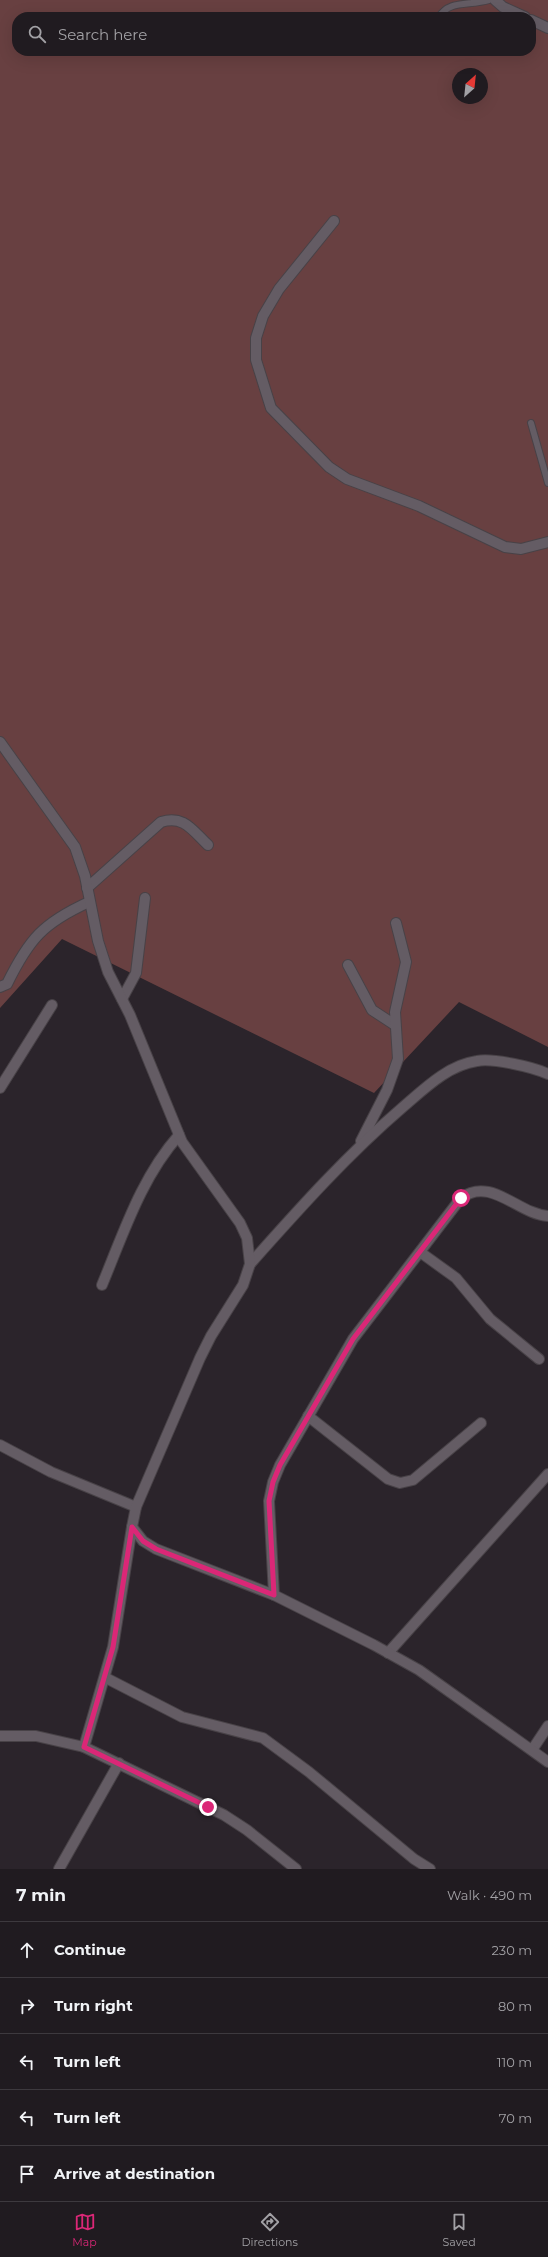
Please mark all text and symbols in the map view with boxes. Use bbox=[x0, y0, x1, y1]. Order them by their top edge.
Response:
search box bbox=[12, 12, 536, 56]
icon: search bbox=[26, 23, 48, 45]
text: Search here bbox=[58, 25, 147, 44]
north arrow bbox=[452, 68, 488, 104]
route start bbox=[452, 1189, 470, 1207]
route end bbox=[199, 1798, 217, 1816]
text: 7 min bbox=[16, 1885, 66, 1905]
text: Walk · 490 m bbox=[447, 1887, 532, 1903]
icon: ahead bbox=[16, 1939, 38, 1961]
text: Continue bbox=[54, 1940, 126, 1959]
text: 230 m bbox=[491, 1942, 532, 1958]
icon: right bbox=[16, 1995, 38, 2017]
text: Turn right bbox=[54, 1996, 133, 2015]
text: 80 m bbox=[498, 1998, 532, 2014]
icon: left bbox=[16, 2051, 38, 2073]
text: Turn left bbox=[54, 2052, 121, 2071]
text: 110 m bbox=[497, 2054, 532, 2070]
icon: left bbox=[16, 2107, 38, 2129]
text: Turn left bbox=[54, 2108, 121, 2127]
text: 70 m bbox=[499, 2110, 532, 2126]
icon: arrive bbox=[16, 2163, 38, 2185]
text: Arrive at destination bbox=[54, 2164, 215, 2183]
tab: Map bbox=[72, 2211, 97, 2249]
tab: Directions bbox=[242, 2211, 298, 2249]
tab: Saved bbox=[443, 2211, 476, 2249]

